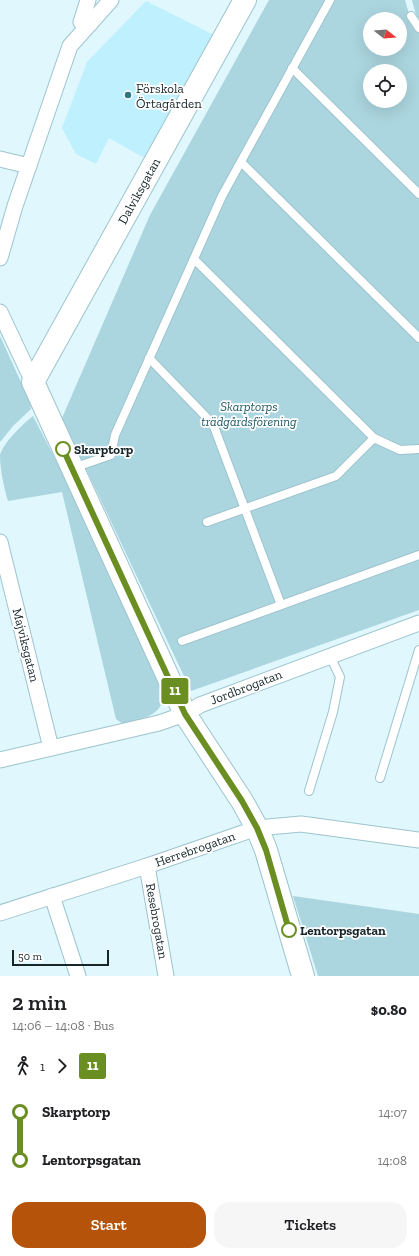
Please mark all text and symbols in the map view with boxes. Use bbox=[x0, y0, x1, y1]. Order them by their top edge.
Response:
north arrow bbox=[363, 12, 407, 56]
map controls bbox=[363, 12, 407, 108]
button: locate bbox=[363, 64, 407, 108]
place label: Förskola Örtagården bbox=[136, 81, 202, 111]
marker: Förskola Örtagården bbox=[123, 90, 133, 100]
street label: Dalviksgatan bbox=[115, 155, 164, 227]
park label: Skarptorps trädgårdsförening bbox=[201, 399, 297, 429]
marker: Skarptorp bbox=[55, 441, 71, 457]
place label: Skarptorp bbox=[74, 442, 134, 457]
street label: Majviksgatan bbox=[9, 607, 43, 684]
street label: Jordbrogatan bbox=[208, 666, 285, 708]
line badge: 11 bbox=[157, 678, 193, 704]
text: 11 bbox=[169, 682, 181, 699]
street label: Herrebrogatan bbox=[153, 828, 238, 870]
street label: Resebrogatan bbox=[143, 882, 171, 961]
marker: Lentorpsgatan bbox=[281, 922, 297, 938]
place label: Lentorpsgatan bbox=[300, 923, 386, 938]
scale bar bbox=[12, 948, 109, 967]
text: 50 m bbox=[18, 950, 42, 963]
text: 2 min bbox=[12, 989, 67, 1016]
text: $0.80 bbox=[371, 1001, 407, 1019]
text: 14:06 – 14:08 · Bus bbox=[12, 1018, 114, 1033]
icon: walk bbox=[12, 1055, 34, 1077]
icon: forward bbox=[51, 1055, 73, 1077]
text: 11 bbox=[87, 1057, 98, 1074]
text: 1 bbox=[40, 1059, 45, 1074]
text: Skarptorp bbox=[42, 1103, 110, 1121]
text: 14:07 bbox=[378, 1105, 407, 1120]
text: Lentorpsgatan bbox=[42, 1151, 141, 1169]
text: 14:08 bbox=[378, 1153, 407, 1168]
button: Start bbox=[12, 1202, 206, 1248]
button: Tickets bbox=[214, 1202, 407, 1248]

